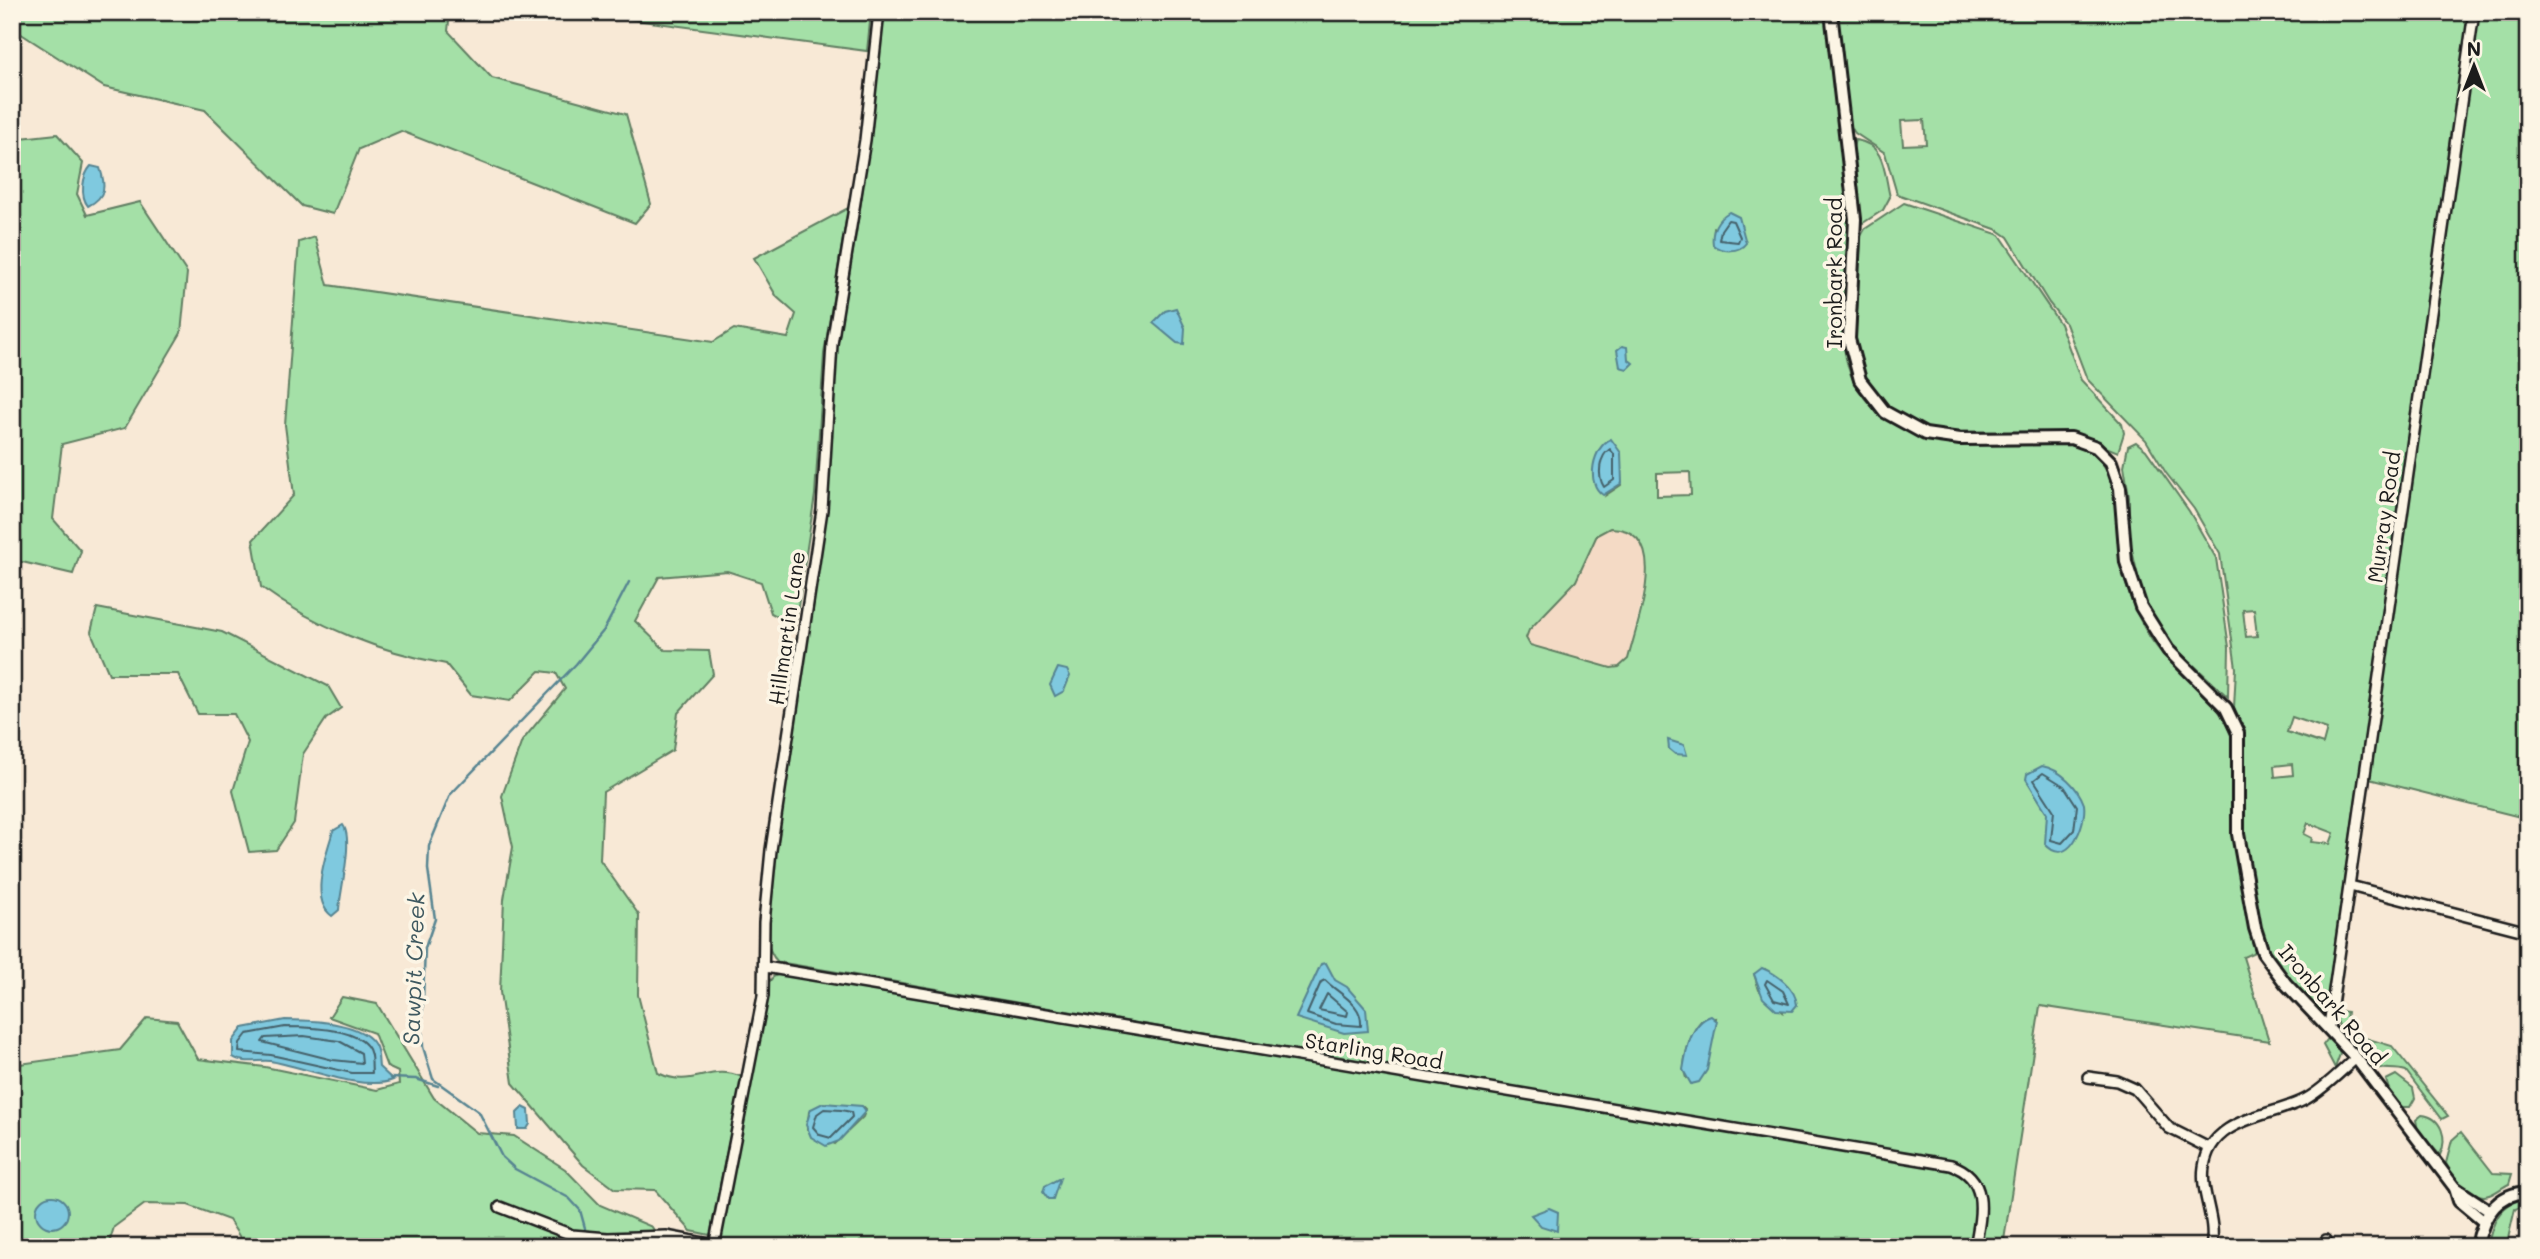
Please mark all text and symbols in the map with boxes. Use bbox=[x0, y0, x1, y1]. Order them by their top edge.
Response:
north arrow bbox=[2438, 32, 2508, 102]
text: N bbox=[2467, 36, 2481, 61]
street label: Ironbark Road bbox=[1820, 197, 1847, 349]
street label: Murray Road bbox=[2360, 450, 2406, 584]
street label: Hillmartin Lane bbox=[762, 549, 810, 707]
water label: Sawpit Creek bbox=[395, 891, 431, 1046]
street label: Ironbark Road bbox=[2273, 938, 2393, 1070]
street label: Starling Road bbox=[1303, 1026, 1445, 1074]

